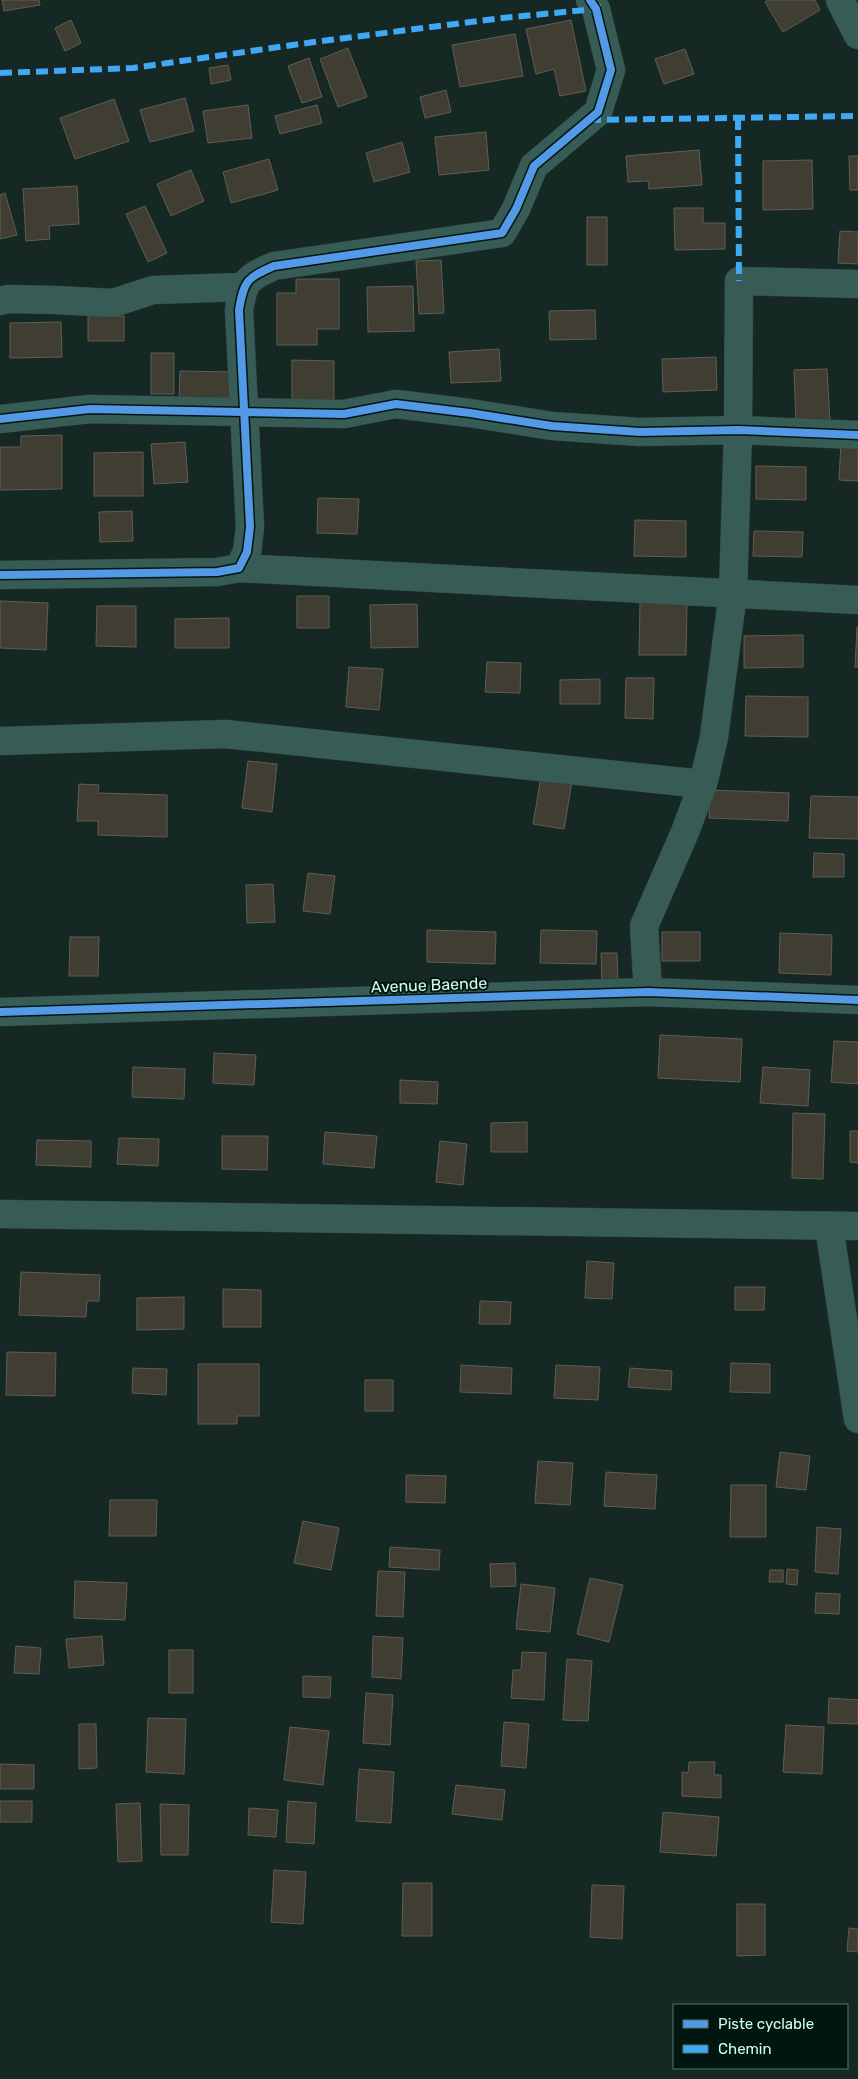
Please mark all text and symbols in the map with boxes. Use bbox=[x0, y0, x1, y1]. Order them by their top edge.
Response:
street label: Avenue Baende bbox=[370, 973, 488, 997]
legend bbox=[673, 2004, 848, 2069]
text: Piste cyclable bbox=[718, 2015, 814, 2033]
text: Chemin bbox=[718, 2040, 772, 2058]

